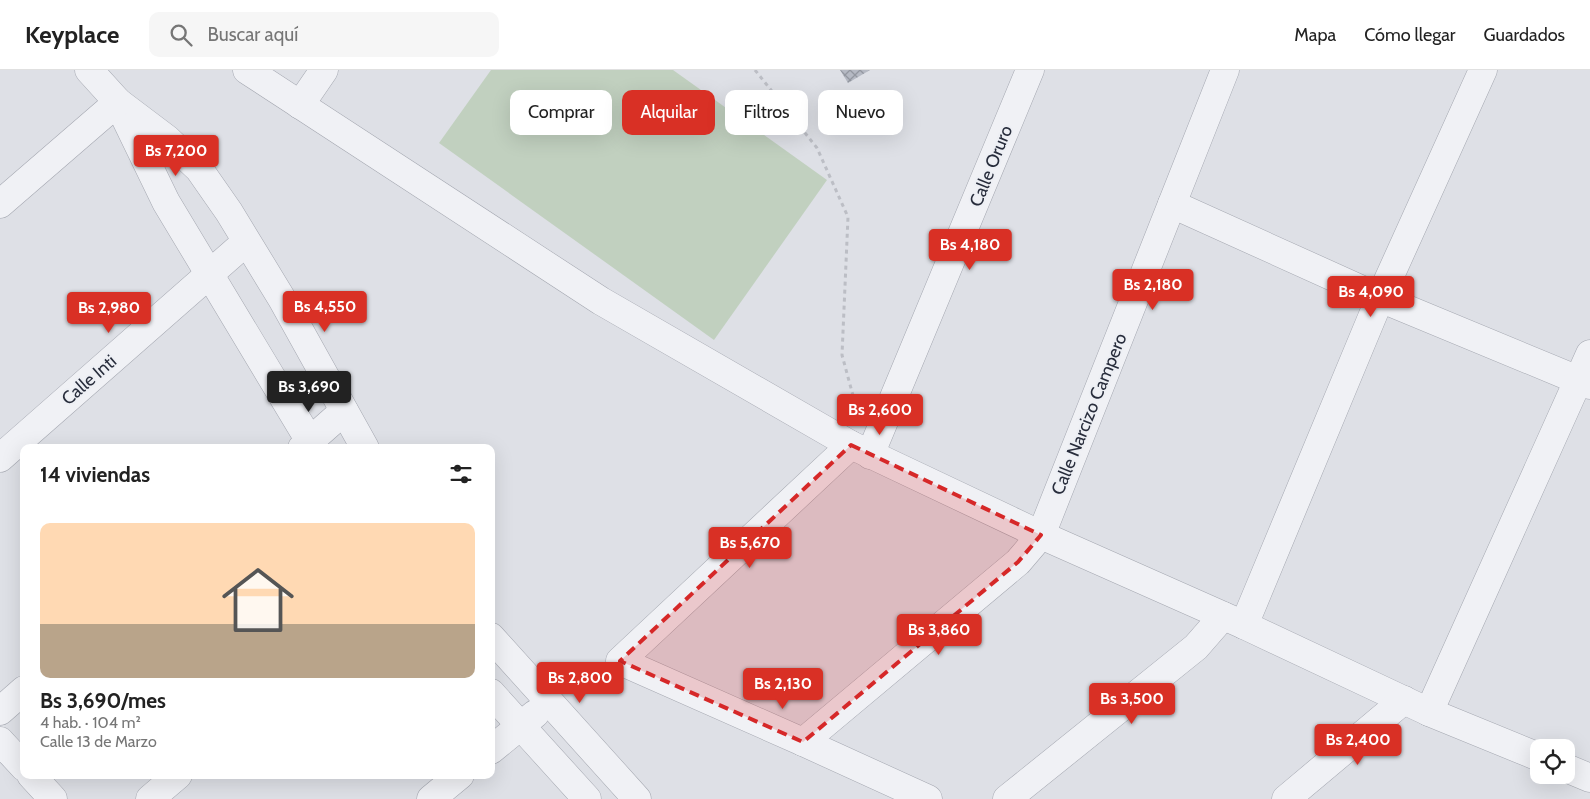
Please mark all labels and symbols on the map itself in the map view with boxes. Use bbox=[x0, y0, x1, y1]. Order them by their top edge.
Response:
street label: Calle Oruro bbox=[965, 122, 1017, 210]
pin: Bs 7,200 bbox=[124, 134, 228, 177]
pin: Bs 4,180 bbox=[918, 228, 1022, 271]
pin: Bs 2,180 bbox=[1101, 268, 1205, 311]
pin: Bs 4,090 bbox=[1319, 276, 1423, 318]
pin: Bs 4,550 bbox=[273, 290, 377, 333]
pin: Bs 2,980 bbox=[57, 292, 161, 334]
street label: Calle Narcizo Campero bbox=[1047, 330, 1132, 498]
street label: Calle Inti bbox=[57, 350, 121, 410]
pin: Bs 3,690 bbox=[257, 370, 361, 413]
pin: Bs 2,600 bbox=[828, 394, 932, 436]
pin: Bs 5,670 bbox=[698, 526, 802, 569]
pin: Bs 3,860 bbox=[887, 614, 991, 656]
pin: Bs 2,800 bbox=[528, 662, 632, 704]
pin: Bs 2,130 bbox=[731, 668, 835, 710]
pin: Bs 3,500 bbox=[1080, 682, 1184, 725]
pin: Bs 2,400 bbox=[1306, 724, 1410, 766]

